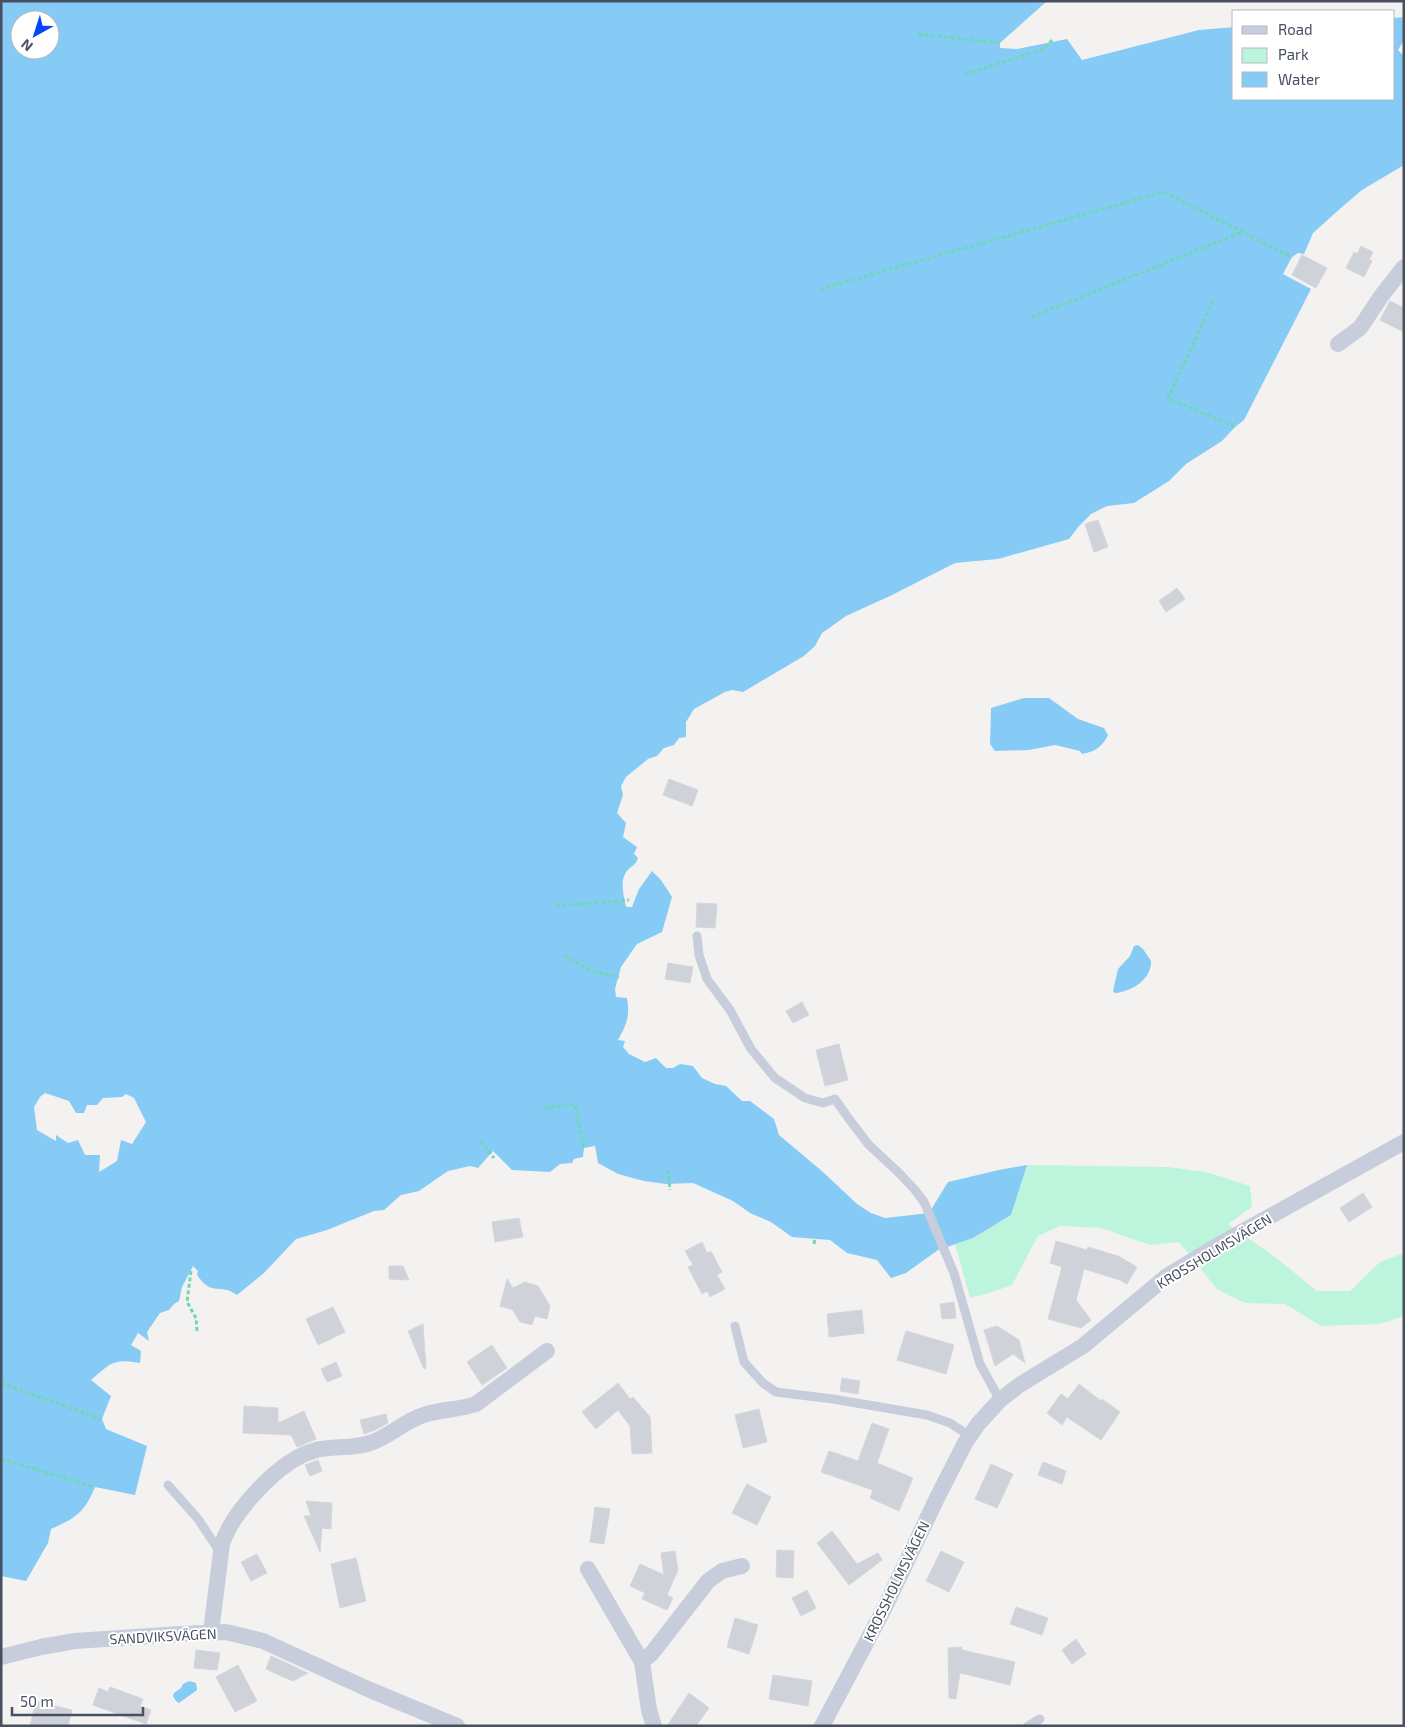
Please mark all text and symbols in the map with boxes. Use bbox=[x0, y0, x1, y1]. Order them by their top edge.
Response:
north arrow bbox=[10, 10, 60, 60]
legend bbox=[1232, 10, 1395, 100]
text: Road bbox=[1278, 20, 1313, 38]
text: N bbox=[17, 36, 36, 55]
text: Park bbox=[1278, 45, 1309, 63]
text: Water bbox=[1278, 70, 1320, 88]
street label: KROSSHOLMSVÄGEN bbox=[1153, 1210, 1275, 1292]
street label: KROSSHOLMSVÄGEN bbox=[860, 1518, 932, 1644]
street label: SANDVIKSVÄGEN bbox=[109, 1625, 217, 1647]
scale bar bbox=[12, 1684, 144, 1716]
text: 50 m bbox=[20, 1692, 54, 1710]

